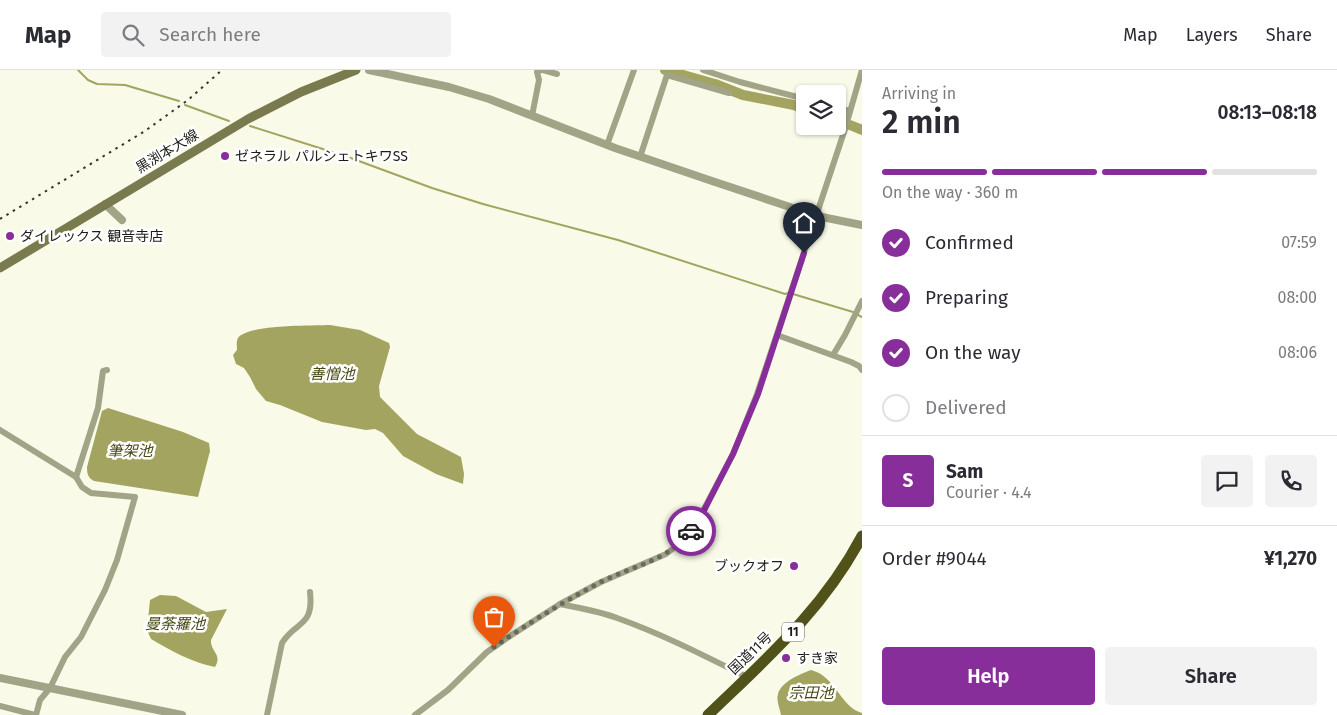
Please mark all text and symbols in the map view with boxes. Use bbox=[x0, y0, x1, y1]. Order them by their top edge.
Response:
search box bbox=[101, 12, 451, 57]
text: Map bbox=[25, 21, 71, 49]
icon: search bbox=[119, 21, 147, 49]
text: Search here bbox=[159, 23, 261, 46]
text: Map bbox=[1123, 24, 1158, 46]
text: Layers bbox=[1186, 24, 1238, 46]
text: Share bbox=[1266, 24, 1312, 46]
text: Arriving in bbox=[882, 84, 956, 103]
map controls bbox=[796, 85, 846, 135]
button: layers bbox=[796, 85, 846, 135]
text: 08:13–08:18 bbox=[1217, 101, 1317, 124]
text: 2 min bbox=[882, 103, 961, 141]
street label: 黒渕本大線 bbox=[133, 126, 202, 177]
place label: ゼネラル パルシェトキワSS bbox=[235, 148, 408, 165]
marker: ゼネラル パルシェトキワSS bbox=[219, 150, 231, 162]
text: On the way · 360 m bbox=[882, 183, 1018, 202]
pin bbox=[783, 202, 825, 253]
icon: home bbox=[790, 209, 818, 237]
place label: ダイレックス 観音寺店 bbox=[20, 228, 163, 245]
icon: check bbox=[882, 229, 910, 257]
marker: ダイレックス 観音寺店 bbox=[4, 230, 16, 242]
text: Confirmed bbox=[925, 231, 1014, 254]
text: 07:59 bbox=[1281, 233, 1317, 252]
icon: check bbox=[882, 284, 910, 312]
text: Preparing bbox=[925, 286, 1008, 309]
text: 08:00 bbox=[1278, 288, 1317, 307]
icon: check bbox=[882, 339, 910, 367]
text: On the way bbox=[925, 341, 1021, 364]
text: 08:06 bbox=[1278, 343, 1317, 362]
water label: 善憎池 bbox=[309, 365, 356, 383]
text: Delivered bbox=[925, 396, 1007, 419]
water label: 筆架池 bbox=[107, 442, 154, 460]
button: chat bbox=[1201, 455, 1253, 507]
button: phone bbox=[1265, 455, 1317, 507]
text: Sam bbox=[946, 460, 983, 483]
text: S bbox=[903, 469, 913, 492]
text: Courier · 4.4 bbox=[946, 483, 1032, 502]
courier bbox=[666, 506, 716, 556]
icon: car bbox=[677, 517, 705, 545]
text: Order #9044 bbox=[882, 547, 987, 570]
text: ¥1,270 bbox=[1264, 547, 1317, 570]
place label: ブックオフ bbox=[714, 558, 784, 575]
marker: ブックオフ bbox=[788, 560, 800, 572]
pin bbox=[473, 596, 515, 647]
icon: bag bbox=[480, 603, 508, 631]
water label: 曼荼羅池 bbox=[145, 615, 207, 633]
road number: 11 bbox=[782, 622, 804, 642]
street label: 国道11号 bbox=[725, 629, 776, 678]
button: Help bbox=[882, 647, 1095, 705]
button: Share bbox=[1105, 647, 1317, 705]
place label: すき家 bbox=[796, 650, 838, 667]
marker: すき家 bbox=[780, 652, 792, 664]
water label: 宗田池 bbox=[788, 684, 835, 702]

